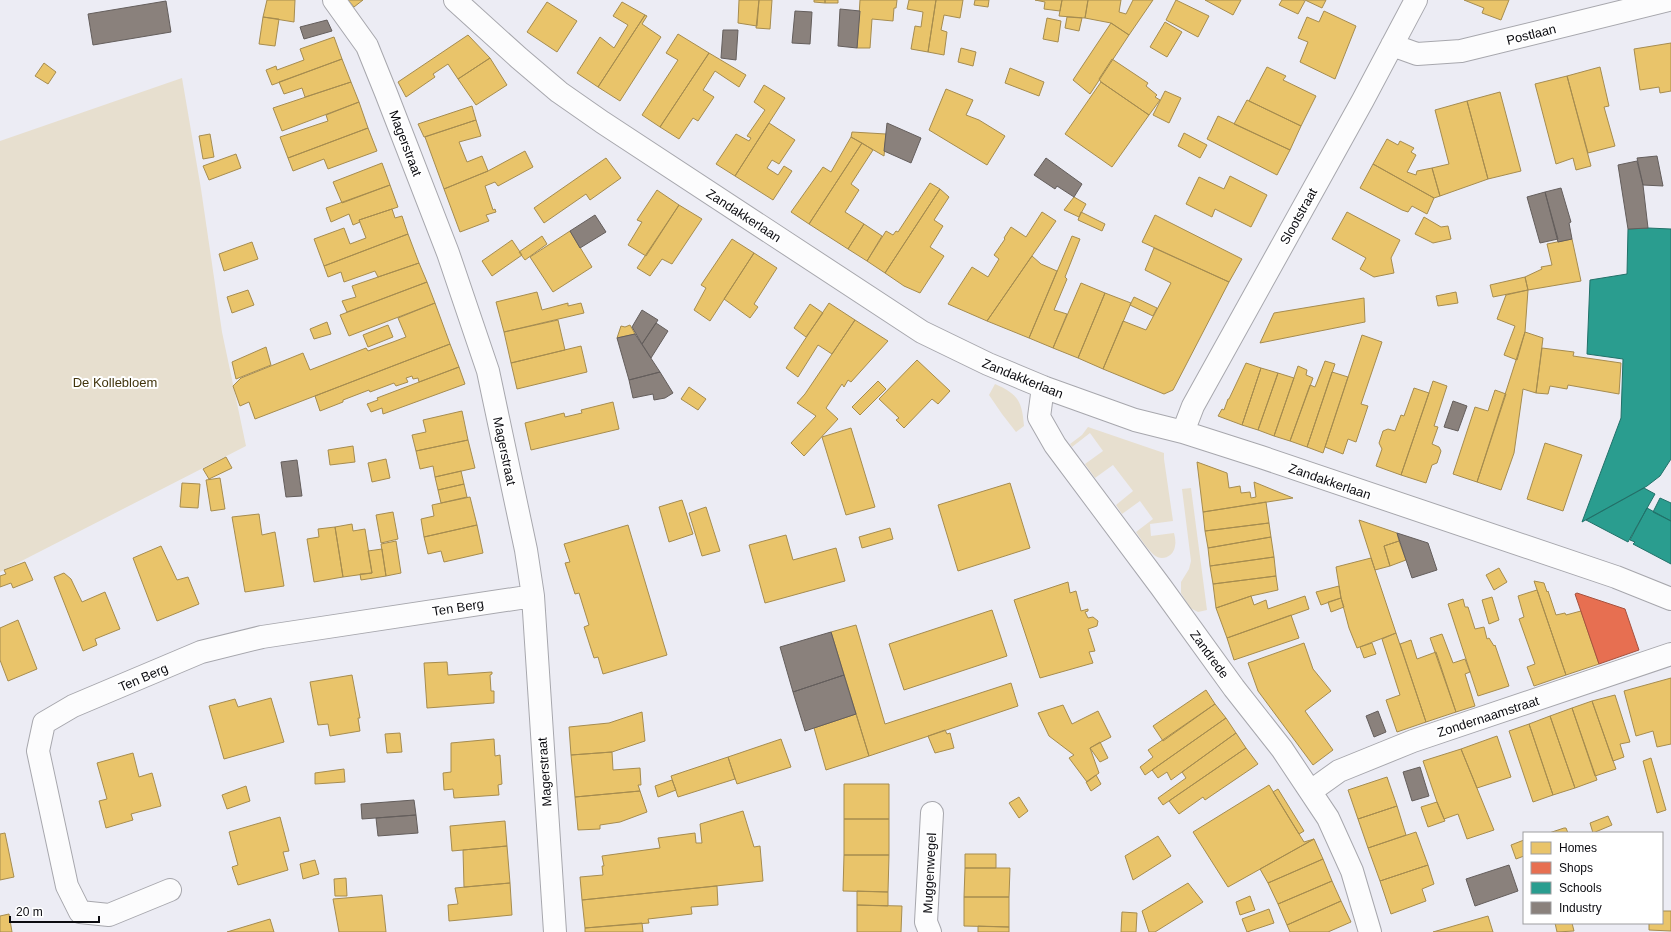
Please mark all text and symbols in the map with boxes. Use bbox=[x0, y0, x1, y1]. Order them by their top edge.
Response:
street label: Postlaan bbox=[1505, 21, 1557, 48]
street label: Magerstraat bbox=[386, 108, 425, 179]
street label: Slootstraat bbox=[1277, 185, 1320, 247]
street label: Zandakkerlaan bbox=[704, 186, 784, 245]
street label: Zandakkerlaan bbox=[980, 355, 1065, 402]
park label: De Kollebloem bbox=[73, 375, 157, 390]
street label: Magerstraat bbox=[490, 416, 519, 487]
street label: Zandakkerlaan bbox=[1287, 460, 1373, 503]
street label: Ten Berg bbox=[431, 596, 485, 619]
street label: Zandrede bbox=[1187, 627, 1232, 681]
street label: Ten Berg bbox=[116, 660, 170, 695]
street label: Zondernaamstraat bbox=[1435, 693, 1541, 740]
street label: Magerstraat bbox=[535, 736, 554, 807]
street label: Muggenwegel bbox=[920, 832, 939, 914]
legend bbox=[1523, 832, 1663, 924]
text: Homes bbox=[1559, 841, 1597, 855]
text: Shops bbox=[1559, 861, 1593, 875]
text: Schools bbox=[1559, 881, 1602, 895]
scale bar bbox=[10, 898, 99, 924]
text: Industry bbox=[1559, 901, 1602, 915]
text: 20 m bbox=[16, 905, 43, 919]

